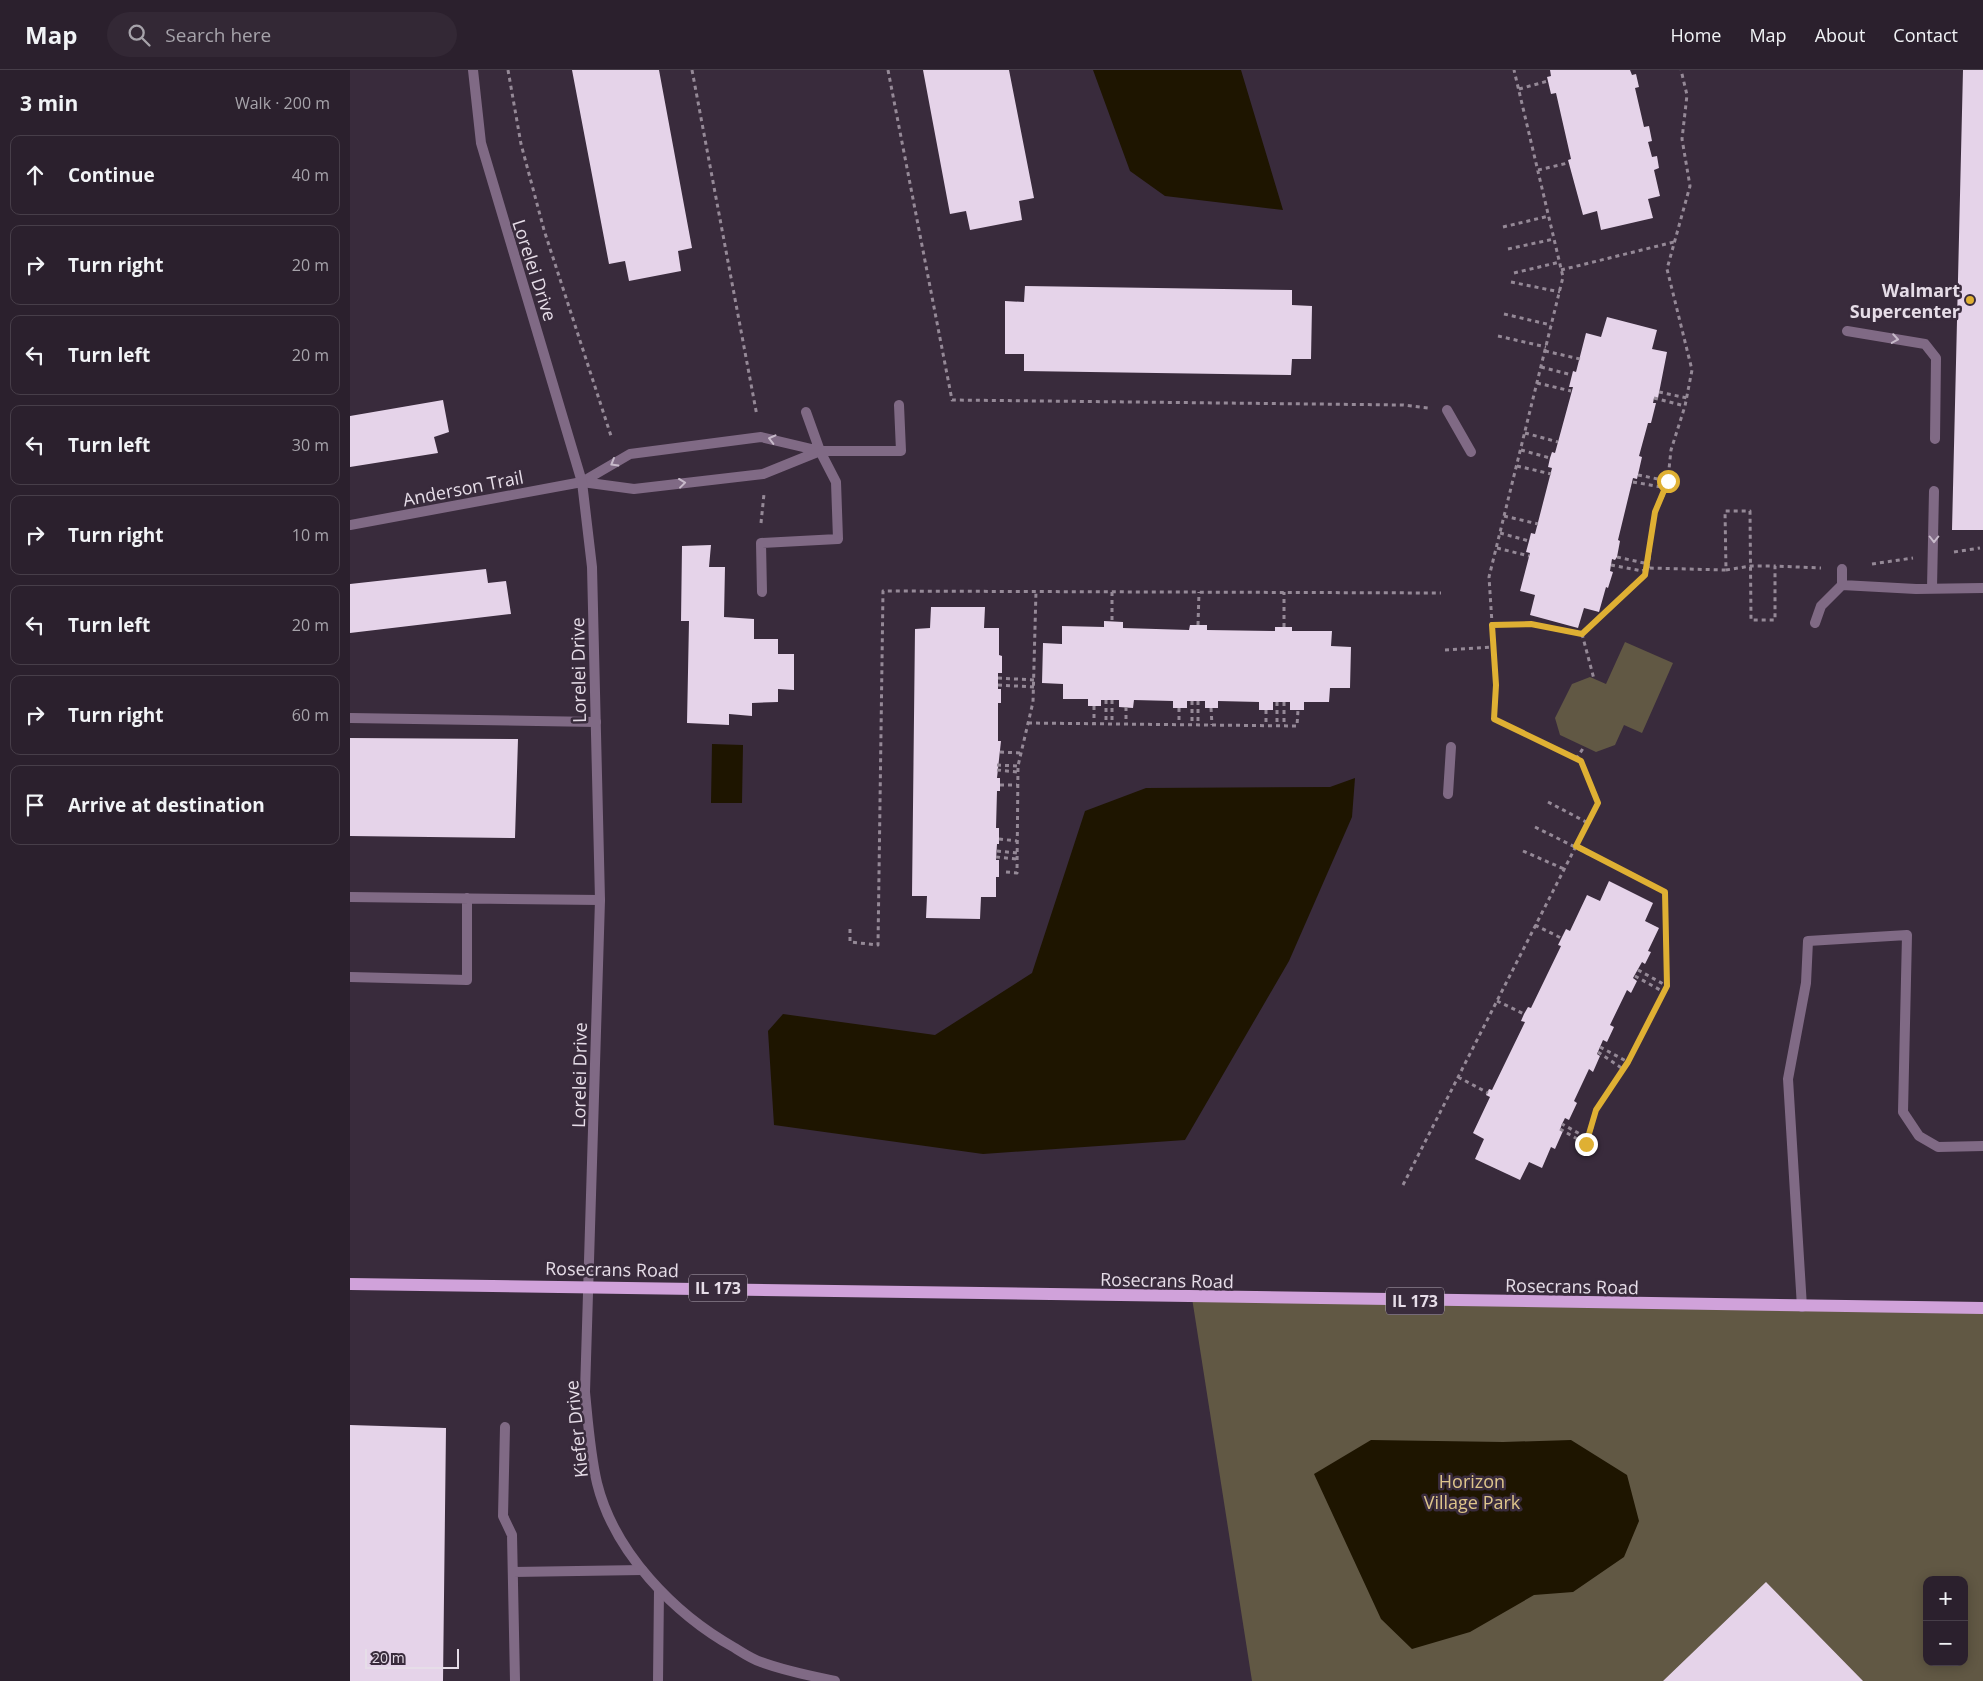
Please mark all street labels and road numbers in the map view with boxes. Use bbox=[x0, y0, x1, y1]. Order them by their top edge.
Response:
street label: Lorelei Drive bbox=[507, 216, 563, 324]
street label: Anderson Trail bbox=[401, 465, 525, 511]
street label: Lorelei Drive bbox=[565, 617, 591, 723]
street label: Lorelei Drive bbox=[566, 1022, 592, 1128]
street label: Rosecrans Road bbox=[545, 1256, 679, 1282]
street label: Rosecrans Road bbox=[1100, 1267, 1234, 1293]
street label: Rosecrans Road bbox=[1505, 1273, 1639, 1299]
road number: IL 173 bbox=[689, 1274, 747, 1302]
road number: IL 173 bbox=[1386, 1288, 1444, 1314]
street label: Kiefer Drive bbox=[559, 1379, 593, 1479]

